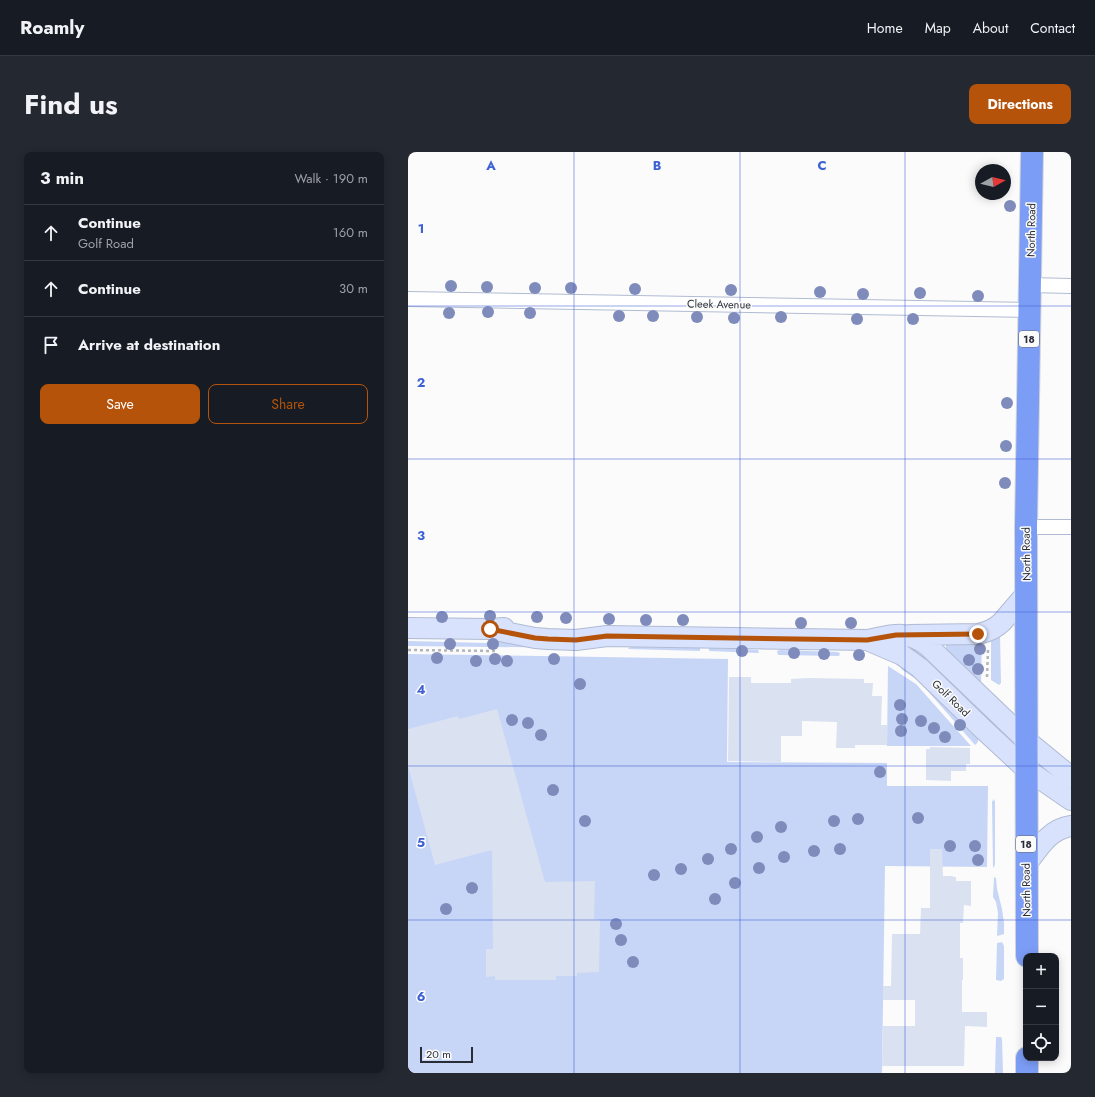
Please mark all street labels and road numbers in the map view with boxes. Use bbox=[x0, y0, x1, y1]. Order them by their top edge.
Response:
street label: North Road bbox=[1023, 203, 1039, 257]
street label: Cleek Avenue bbox=[687, 295, 751, 313]
road number: 18 bbox=[1019, 331, 1039, 347]
street label: North Road bbox=[1018, 527, 1034, 581]
street label: Golf Road bbox=[928, 676, 974, 720]
road number: 18 bbox=[1016, 836, 1036, 852]
street label: North Road bbox=[1018, 863, 1034, 917]

